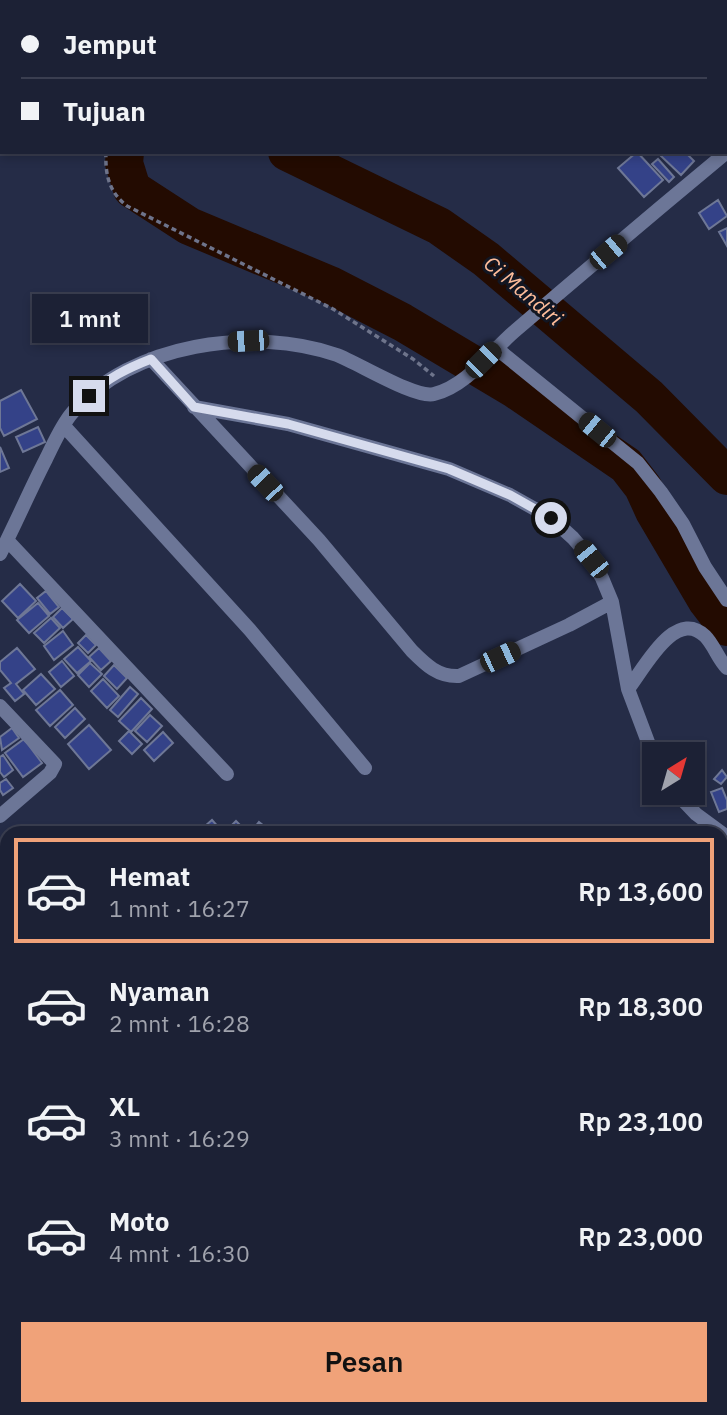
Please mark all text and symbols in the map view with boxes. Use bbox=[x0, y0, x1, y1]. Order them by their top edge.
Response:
text: Jemput bbox=[63, 27, 157, 61]
text: Tujuan bbox=[63, 94, 146, 128]
car bbox=[586, 230, 631, 274]
water label: Ci Mandiri bbox=[478, 249, 569, 332]
callout: 1 mnt bbox=[31, 294, 147, 344]
text: 1 mnt bbox=[59, 303, 121, 333]
car bbox=[227, 329, 270, 353]
car bbox=[461, 338, 506, 382]
route end bbox=[73, 380, 105, 412]
car bbox=[575, 409, 620, 451]
car bbox=[243, 460, 288, 506]
route start bbox=[535, 502, 567, 534]
car bbox=[570, 536, 613, 582]
car bbox=[477, 639, 524, 675]
north arrow bbox=[642, 742, 705, 805]
map controls bbox=[642, 742, 705, 805]
icon: car bbox=[25, 859, 88, 922]
text: Hemat bbox=[109, 859, 190, 893]
text: Rp 13,600 bbox=[578, 874, 703, 908]
text: 1 mnt · 16:27 bbox=[109, 893, 250, 923]
icon: car bbox=[25, 974, 88, 1037]
text: Nyaman bbox=[109, 974, 210, 1008]
text: Rp 18,300 bbox=[578, 989, 703, 1023]
text: 2 mnt · 16:28 bbox=[109, 1008, 250, 1038]
icon: car bbox=[25, 1089, 88, 1152]
text: XL bbox=[109, 1089, 140, 1123]
text: Rp 23,100 bbox=[578, 1104, 703, 1138]
text: 3 mnt · 16:29 bbox=[109, 1123, 250, 1153]
icon: car bbox=[25, 1204, 88, 1267]
text: Moto bbox=[109, 1204, 169, 1238]
text: Rp 23,000 bbox=[578, 1219, 703, 1253]
text: 4 mnt · 16:30 bbox=[109, 1238, 250, 1268]
button: Pesan bbox=[21, 1322, 707, 1402]

